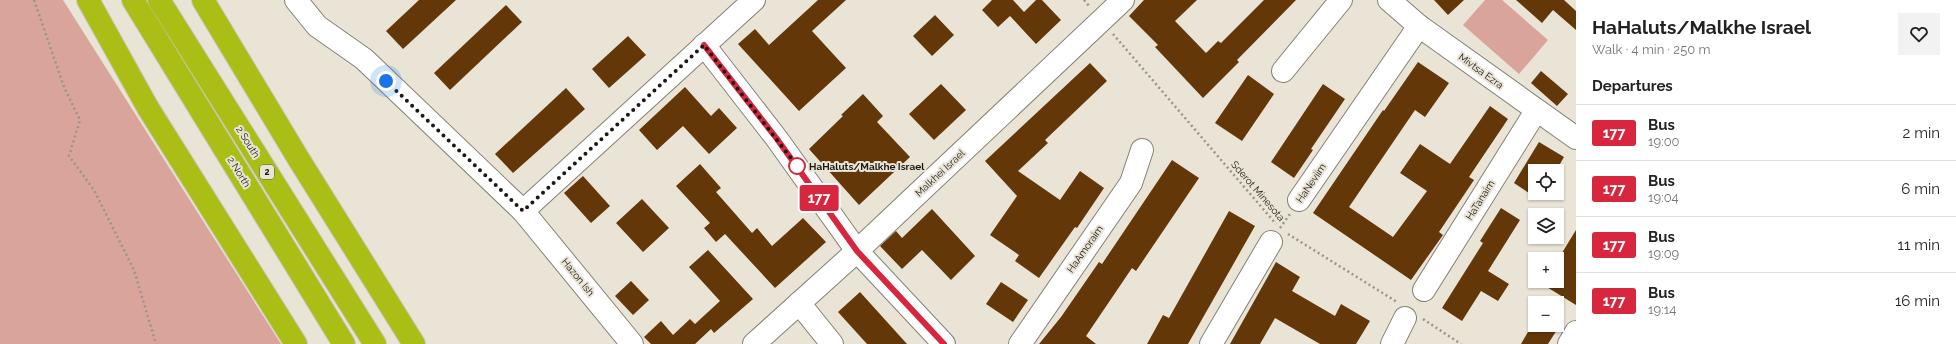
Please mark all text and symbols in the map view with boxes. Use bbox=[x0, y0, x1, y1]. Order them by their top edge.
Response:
button: heart bbox=[1898, 13, 1940, 55]
text: HaHaluts/Malkhe Israel bbox=[1592, 16, 1811, 38]
text: Walk · 4 min · 250 m bbox=[1592, 42, 1710, 57]
street label: Mivtsa Ezra bbox=[1457, 51, 1505, 91]
your location bbox=[376, 71, 396, 91]
text: Departures bbox=[1592, 77, 1673, 95]
text: Bus bbox=[1648, 116, 1675, 134]
street label: 2 South bbox=[234, 124, 262, 160]
text: 2 min bbox=[1903, 124, 1940, 142]
text: 177 bbox=[1603, 125, 1625, 141]
text: 19:00 bbox=[1648, 134, 1680, 149]
street label: Malkhei Israel bbox=[913, 147, 967, 199]
street label: 2 North bbox=[225, 155, 253, 189]
marker: HaHaluts/Malkhe Israel bbox=[788, 157, 806, 175]
street label: Sderot Minesota bbox=[1229, 159, 1287, 223]
place label: HaHaluts/Malkhe Israel bbox=[809, 161, 925, 172]
street label: HaNeviim bbox=[1294, 161, 1328, 205]
map controls bbox=[1528, 164, 1564, 332]
button: locate bbox=[1528, 164, 1564, 200]
road number: 2 bbox=[260, 165, 274, 179]
text: Bus bbox=[1648, 172, 1675, 190]
street label: HaTanaim bbox=[1463, 178, 1497, 222]
text: 6 min bbox=[1901, 180, 1940, 198]
text: 177 bbox=[1603, 181, 1625, 197]
line badge: 177 bbox=[796, 185, 842, 211]
text: 177 bbox=[808, 190, 830, 206]
text: 19:04 bbox=[1648, 190, 1679, 205]
button: layers bbox=[1528, 208, 1564, 244]
street label: HaAmoraim bbox=[1065, 223, 1105, 275]
text: Bus bbox=[1648, 228, 1675, 246]
text: 11 min bbox=[1898, 236, 1940, 254]
text: 177 bbox=[1603, 237, 1625, 253]
text: 19:09 bbox=[1648, 246, 1679, 261]
button: + bbox=[1528, 252, 1564, 288]
street label: Hazon Ish bbox=[560, 256, 597, 298]
text: Bus bbox=[1648, 284, 1675, 302]
text: 16 min bbox=[1895, 292, 1940, 310]
text: 177 bbox=[1603, 293, 1625, 309]
button: − bbox=[1528, 296, 1564, 332]
text: 19:14 bbox=[1648, 302, 1676, 317]

